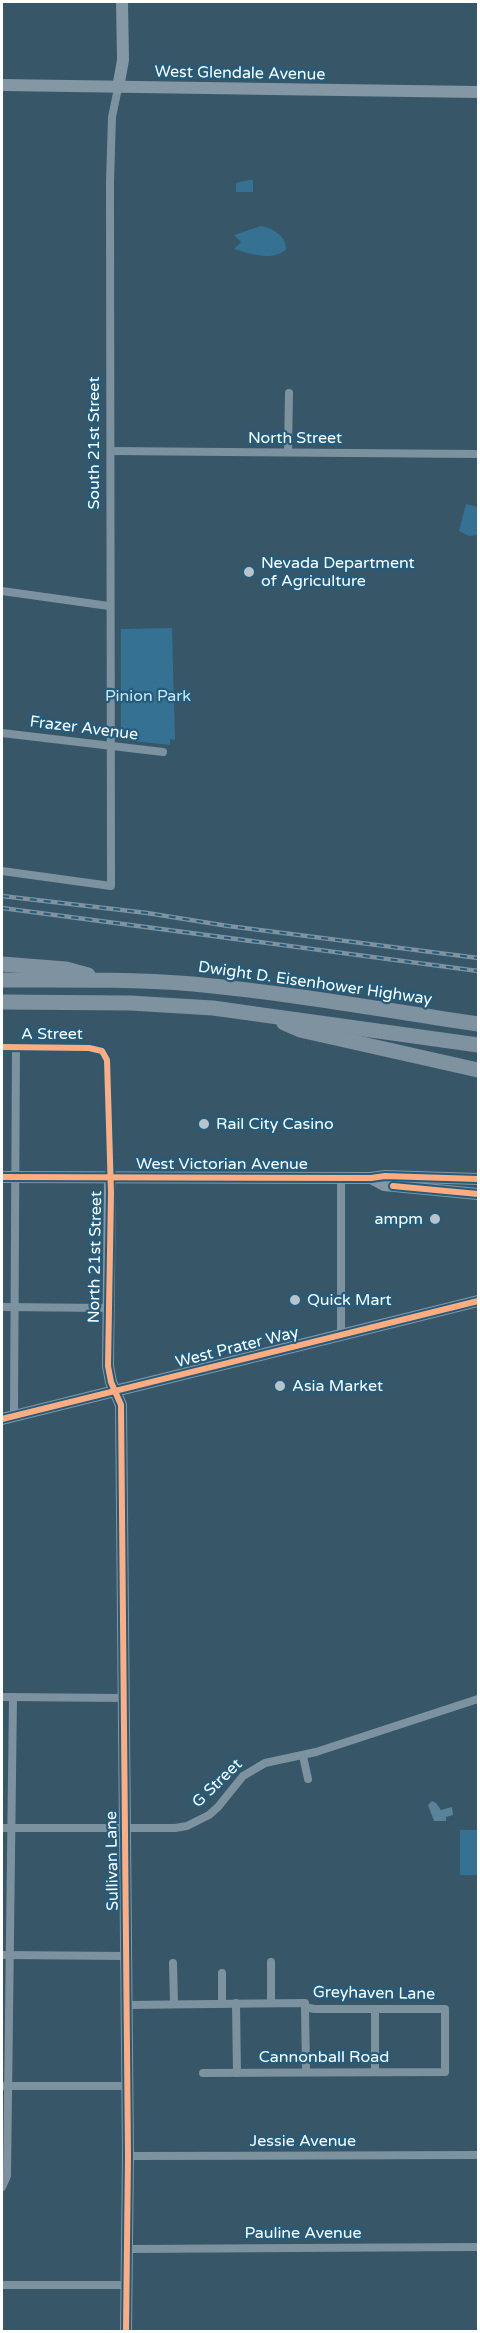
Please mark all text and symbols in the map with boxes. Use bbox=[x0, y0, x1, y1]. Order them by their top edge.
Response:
street label: West Glendale Avenue bbox=[154, 62, 326, 84]
street label: South 21st Street bbox=[84, 376, 104, 510]
street label: North Street bbox=[248, 428, 342, 448]
place label: Nevada Department of Agriculture bbox=[261, 553, 415, 591]
marker: Nevada Department of Agriculture bbox=[242, 565, 256, 579]
park label: Pinion Park bbox=[105, 686, 191, 706]
street label: Frazer Avenue bbox=[29, 711, 139, 745]
street label: Dwight D. Eisenhower Highway bbox=[197, 957, 434, 1009]
street label: A Street bbox=[21, 1024, 83, 1044]
place label: Rail City Casino bbox=[216, 1114, 334, 1134]
marker: Rail City Casino bbox=[197, 1117, 211, 1131]
street label: West Victorian Avenue bbox=[136, 1154, 308, 1174]
street label: North 21st Street bbox=[84, 1191, 106, 1323]
place label: ampm bbox=[375, 1209, 423, 1229]
marker: ampm bbox=[428, 1212, 442, 1226]
place label: Quick Mart bbox=[307, 1290, 392, 1310]
marker: Quick Mart bbox=[288, 1293, 302, 1307]
street label: West Prater Way bbox=[173, 1322, 301, 1372]
place label: Asia Market bbox=[292, 1376, 383, 1396]
marker: Asia Market bbox=[273, 1379, 287, 1393]
street label: G Street bbox=[188, 1754, 246, 1812]
street label: Sullivan Lane bbox=[101, 1811, 123, 1911]
street label: Greyhaven Lane bbox=[313, 1982, 435, 2004]
street label: Cannonball Road bbox=[259, 2047, 389, 2067]
street label: Jessie Avenue bbox=[250, 2131, 356, 2151]
street label: Pauline Avenue bbox=[244, 2223, 362, 2243]

